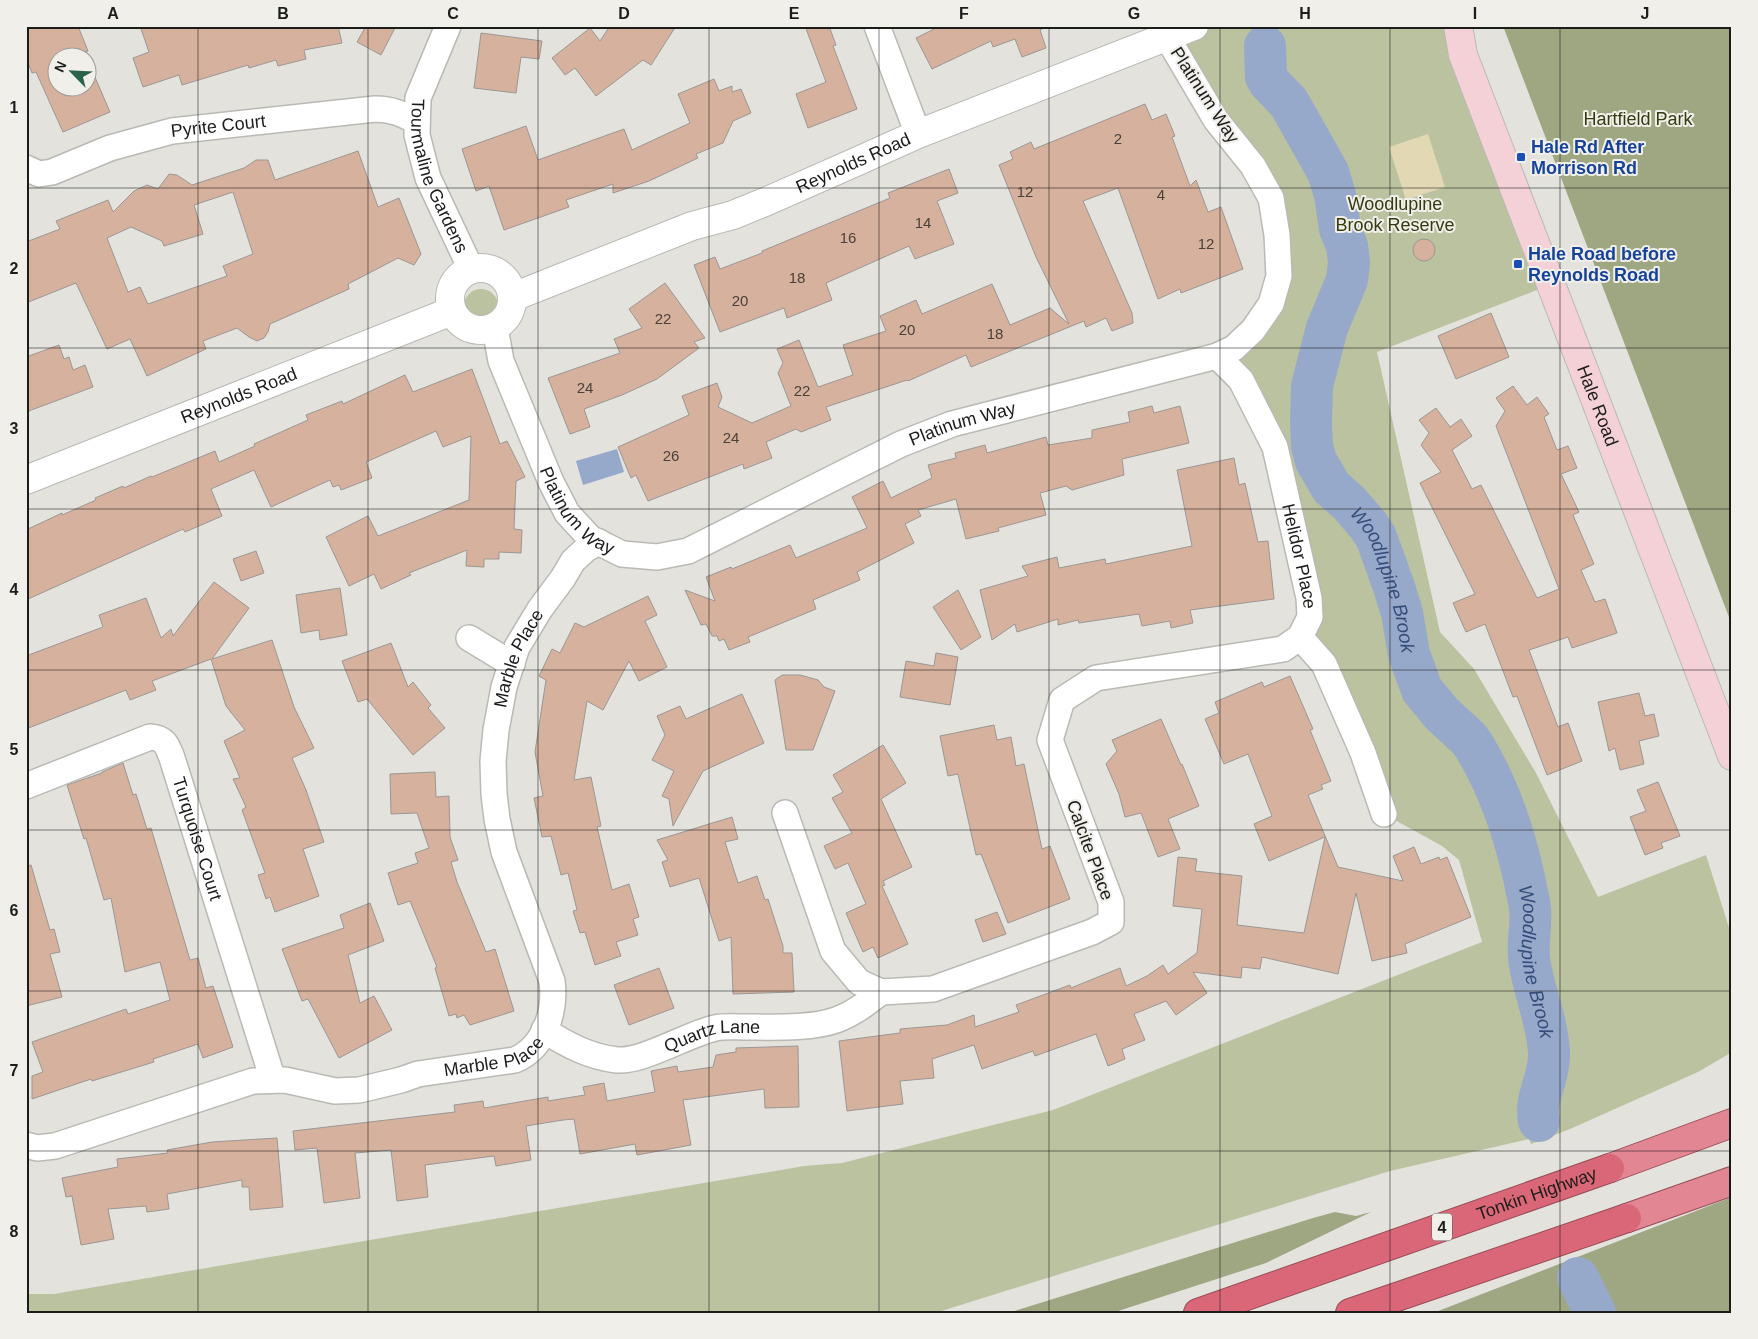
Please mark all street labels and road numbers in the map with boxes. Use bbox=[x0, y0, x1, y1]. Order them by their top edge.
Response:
street label: Platinum Way bbox=[1167, 43, 1243, 147]
street label: Tourmaline Gardens bbox=[407, 99, 472, 256]
street label: Pyrite Court bbox=[170, 111, 267, 141]
street label: Reynolds Road bbox=[793, 129, 914, 197]
street label: Hale Road bbox=[1573, 362, 1622, 449]
street label: Reynolds Road bbox=[178, 364, 300, 428]
street label: Platinum Way bbox=[906, 398, 1018, 450]
street label: Platinum Way bbox=[536, 464, 618, 559]
street label: Helidor Place bbox=[1278, 502, 1320, 609]
street label: Marble Place bbox=[490, 606, 547, 709]
street label: Turquoise Court bbox=[169, 774, 226, 903]
street label: Calcite Place bbox=[1063, 797, 1117, 903]
street label: Quartz Lane bbox=[661, 1017, 760, 1057]
street label: Marble Place bbox=[442, 1033, 548, 1080]
street label: Tonkin Highway bbox=[1474, 1163, 1599, 1224]
road number: 4 bbox=[1432, 1214, 1452, 1240]

